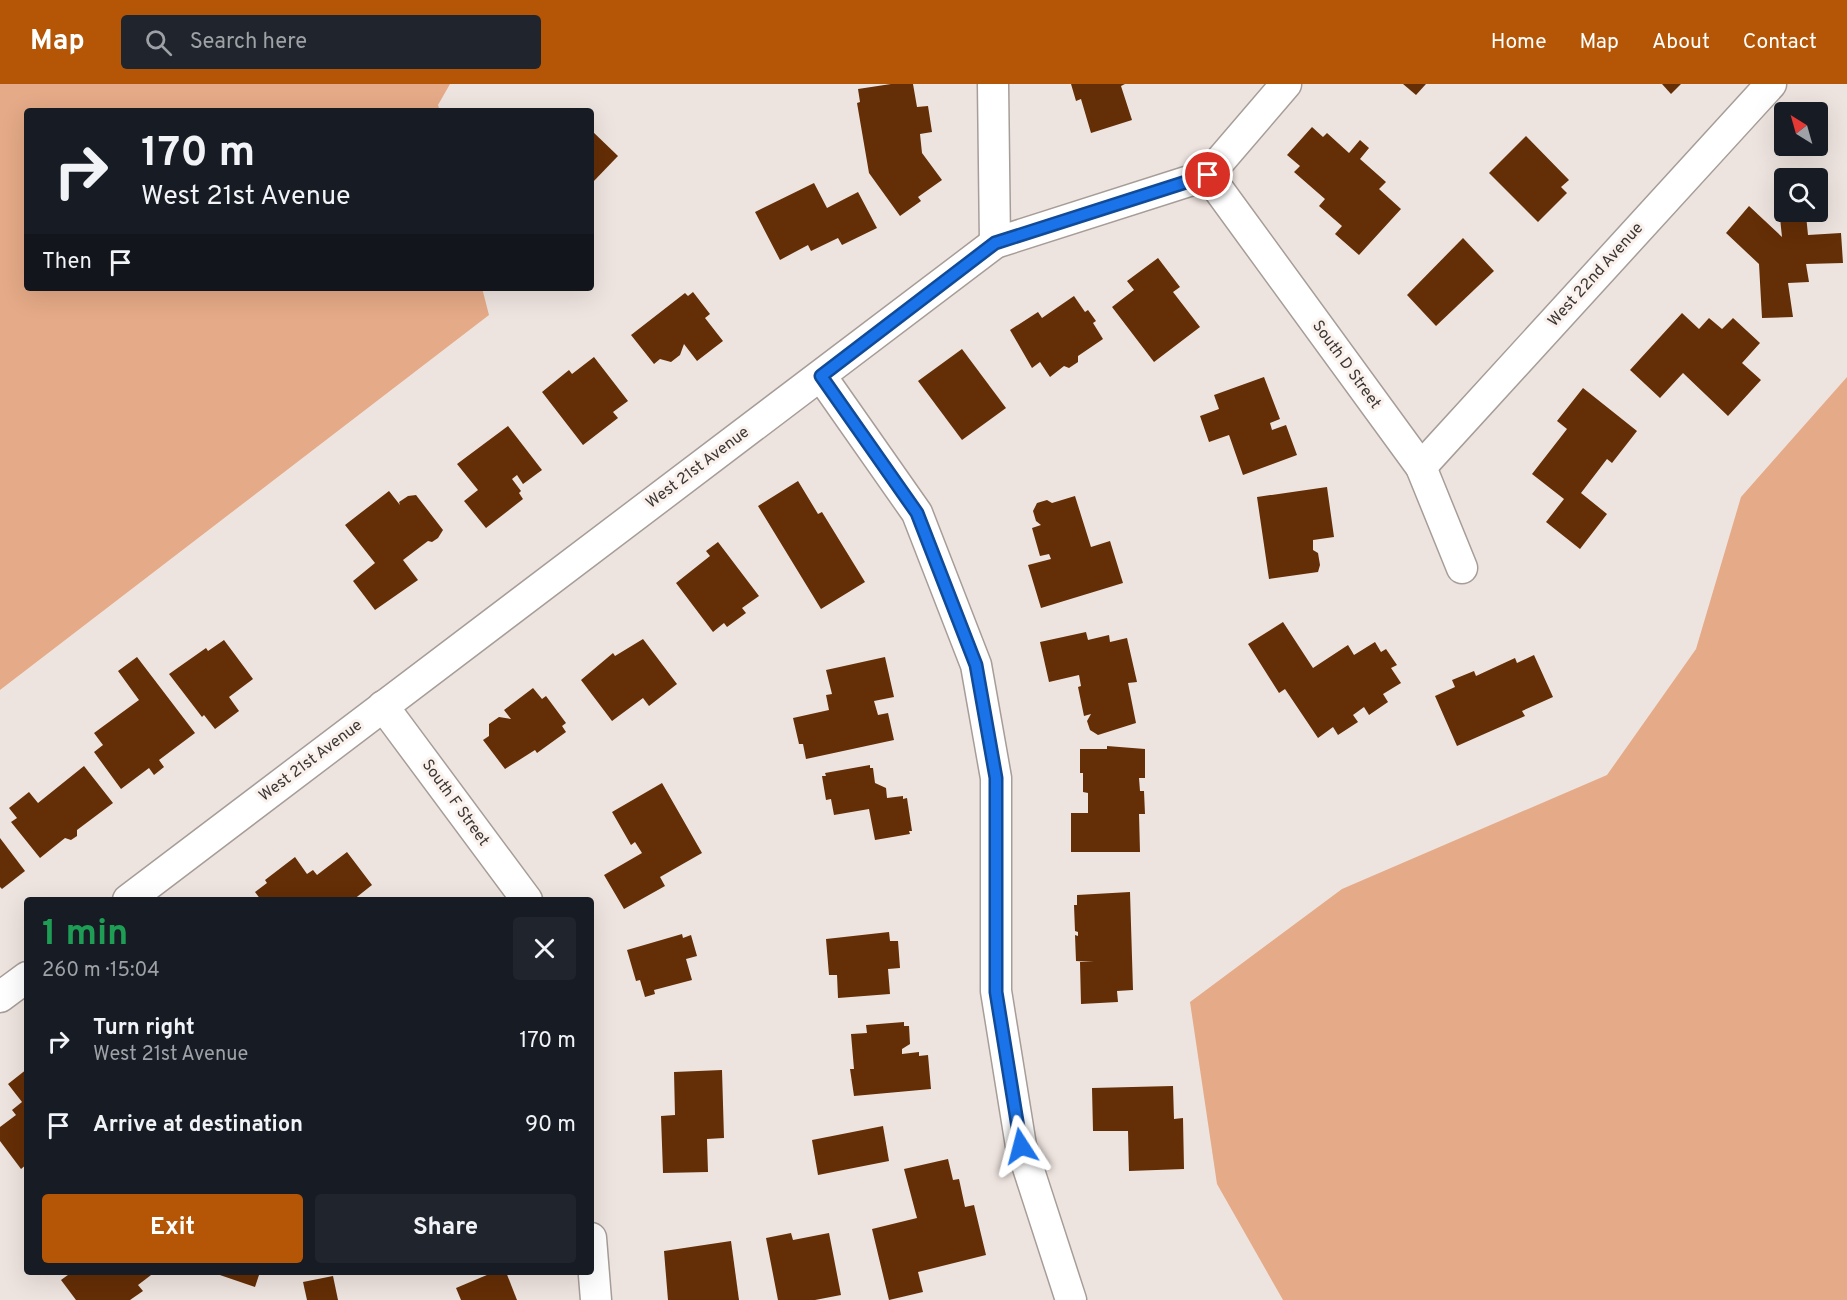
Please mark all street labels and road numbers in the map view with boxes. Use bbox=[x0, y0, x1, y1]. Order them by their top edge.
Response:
street label: West 22nd Avenue bbox=[1544, 219, 1648, 331]
street label: South D Street bbox=[1307, 317, 1385, 413]
street label: West 21st Avenue bbox=[642, 423, 754, 513]
street label: West 21st Avenue bbox=[255, 716, 367, 806]
street label: South F Street bbox=[417, 756, 493, 850]

